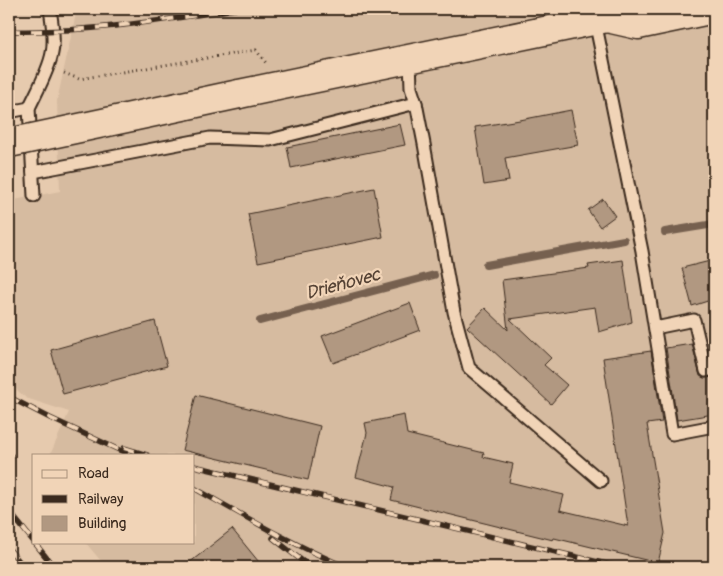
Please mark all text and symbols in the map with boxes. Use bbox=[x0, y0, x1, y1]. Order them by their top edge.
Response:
water label: Drieňovec bbox=[303, 263, 383, 305]
legend bbox=[32, 454, 195, 544]
text: Road bbox=[78, 464, 109, 483]
text: Railway bbox=[78, 490, 124, 509]
text: Building bbox=[78, 514, 126, 533]

